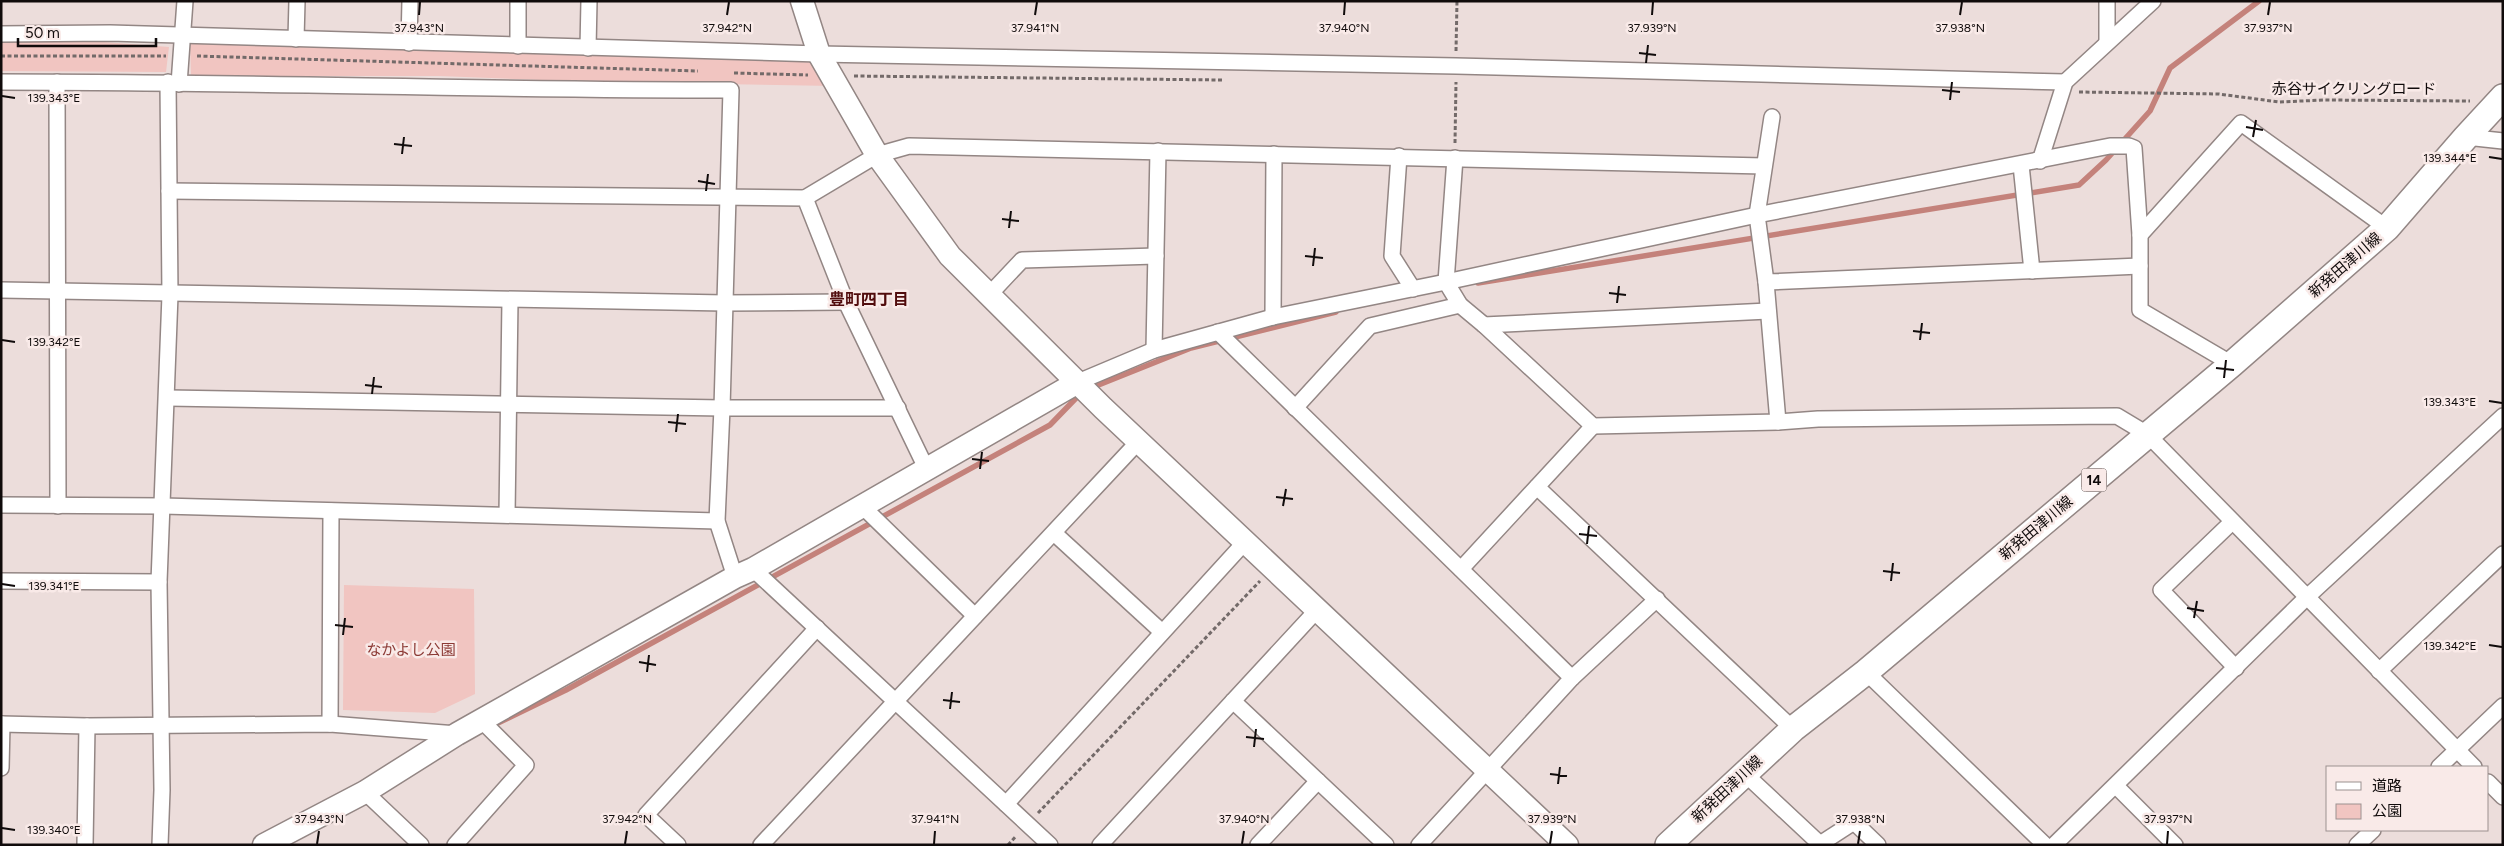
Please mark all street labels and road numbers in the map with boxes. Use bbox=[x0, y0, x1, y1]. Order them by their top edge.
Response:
street label: 赤谷サイクリングロード bbox=[2272, 80, 2436, 98]
street label: 新発田津川線 bbox=[2305, 229, 2385, 301]
road number: 14 bbox=[2082, 468, 2106, 492]
street label: 新発田津川線 bbox=[1996, 492, 2076, 564]
street label: 新発田津川線 bbox=[1688, 752, 1766, 826]

